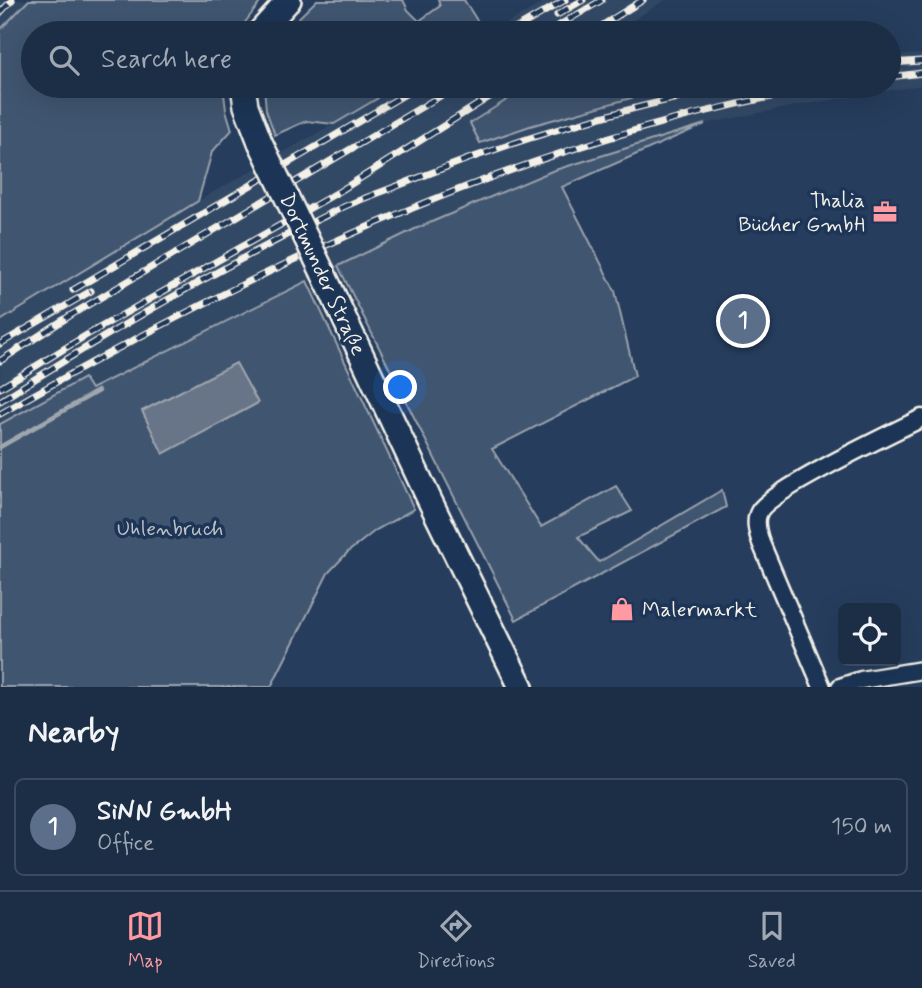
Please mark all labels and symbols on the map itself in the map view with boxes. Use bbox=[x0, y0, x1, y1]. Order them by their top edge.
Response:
place label: Thalia Bücher GmbH bbox=[738, 187, 865, 239]
street label: Dortmunder Straße bbox=[272, 189, 372, 360]
office icon: Thalia Bücher GmbH bbox=[871, 198, 899, 226]
pin: 1 bbox=[720, 295, 766, 347]
your location bbox=[383, 370, 417, 404]
park label: Uhlenbruch bbox=[117, 515, 223, 543]
shop icon: Malermarkt bbox=[608, 595, 636, 623]
place label: Malermarkt bbox=[642, 596, 758, 624]

